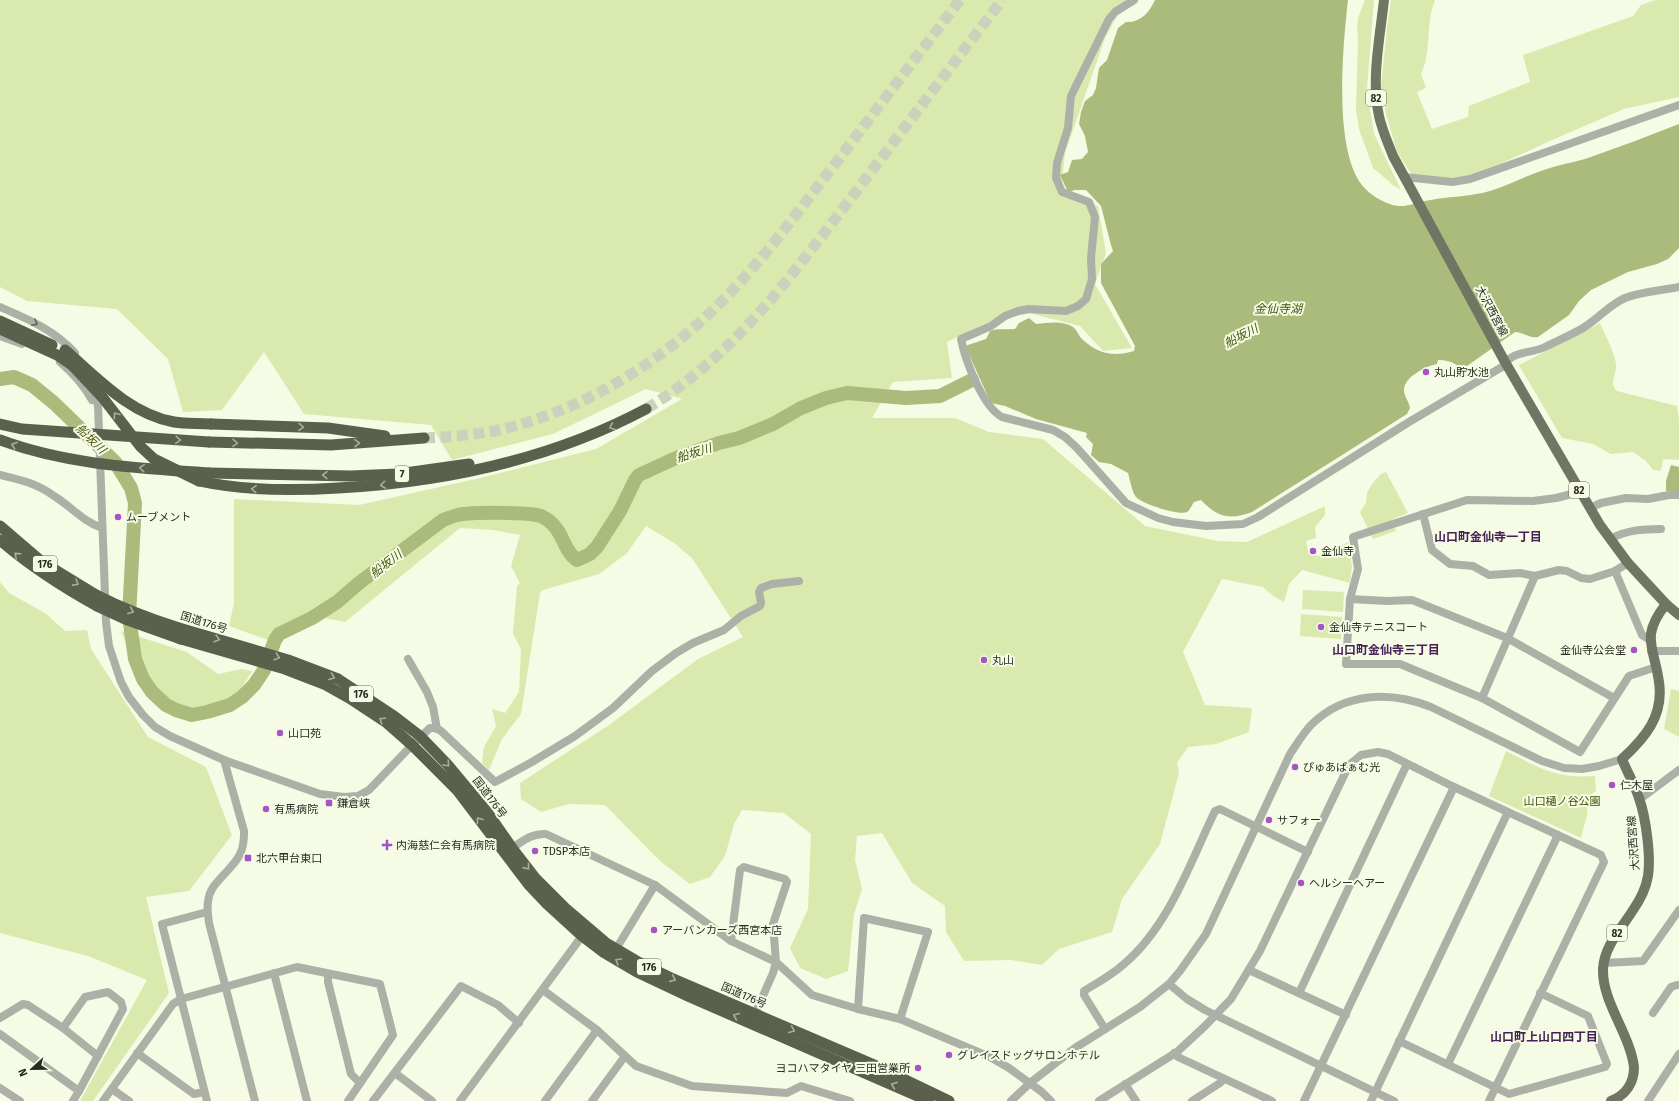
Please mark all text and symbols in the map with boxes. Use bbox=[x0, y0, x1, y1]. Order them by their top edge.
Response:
road number: 82 bbox=[1366, 90, 1386, 106]
street label: 大沢西宮線 bbox=[1473, 284, 1510, 339]
water label: 金仙寺湖 bbox=[1254, 302, 1304, 316]
one-way arrow bbox=[31, 318, 39, 326]
water label: 船坂川 bbox=[1222, 320, 1262, 351]
place label: 丸山貯水池 bbox=[1434, 366, 1489, 379]
marker: 丸山貯水池 bbox=[1421, 367, 1431, 377]
one-way arrow bbox=[113, 413, 120, 420]
water label: 船坂川 bbox=[73, 421, 110, 458]
one-way arrow bbox=[608, 422, 615, 430]
one-way arrow bbox=[298, 423, 304, 432]
one-way arrow bbox=[175, 436, 181, 445]
one-way arrow bbox=[354, 438, 360, 447]
one-way arrow bbox=[232, 439, 238, 447]
water label: 船坂川 bbox=[675, 440, 715, 465]
one-way arrow bbox=[11, 442, 18, 450]
one-way arrow bbox=[139, 463, 145, 472]
road number: 7 bbox=[395, 466, 409, 482]
one-way arrow bbox=[322, 471, 328, 479]
one-way arrow bbox=[380, 480, 386, 489]
road number: 82 bbox=[1569, 482, 1589, 498]
one-way arrow bbox=[251, 484, 257, 493]
place label: ムーブメント bbox=[126, 511, 191, 524]
marker: ムーブメント bbox=[113, 512, 123, 522]
district label: 山口町金仙寺一丁目 bbox=[1434, 530, 1542, 544]
place label: 金仙寺 bbox=[1321, 545, 1354, 558]
water label: 船坂川 bbox=[368, 546, 406, 581]
marker: 金仙寺 bbox=[1308, 546, 1318, 556]
one-way arrow bbox=[14, 552, 22, 559]
road number: 176 bbox=[33, 556, 57, 572]
one-way arrow bbox=[72, 579, 79, 586]
one-way arrow bbox=[126, 606, 134, 614]
street label: 国道176号 bbox=[179, 609, 229, 636]
place label: 金仙寺テニスコート bbox=[1329, 621, 1428, 634]
marker: 金仙寺テニスコート bbox=[1316, 622, 1326, 632]
one-way arrow bbox=[213, 634, 220, 643]
district label: 山口町金仙寺三丁目 bbox=[1332, 643, 1440, 657]
place label: 金仙寺公会堂 bbox=[1560, 644, 1626, 657]
marker: 金仙寺公会堂 bbox=[1629, 645, 1639, 655]
one-way arrow bbox=[274, 652, 281, 661]
place label: 丸山 bbox=[992, 654, 1014, 667]
marker: 丸山 bbox=[979, 655, 989, 665]
one-way arrow bbox=[328, 672, 335, 680]
road number: 176 bbox=[349, 686, 373, 702]
one-way arrow bbox=[379, 718, 386, 725]
place label: 山口苑 bbox=[288, 727, 321, 740]
marker: 山口苑 bbox=[275, 728, 285, 738]
one-way arrow bbox=[442, 759, 450, 767]
place label: ぴゅあぱぁむ光 bbox=[1303, 761, 1380, 774]
marker: ぴゅあぱぁむ光 bbox=[1290, 762, 1300, 772]
street label: 国道176号 bbox=[470, 774, 509, 820]
place label: 仁木屋 bbox=[1620, 779, 1653, 792]
marker: 仁木屋 bbox=[1607, 780, 1617, 790]
park label: 山口樋ノ谷公園 bbox=[1524, 795, 1601, 808]
place label: 鎌倉峡 bbox=[337, 797, 370, 810]
marker: 鎌倉峡 bbox=[324, 798, 334, 808]
place label: 有馬病院 bbox=[274, 803, 318, 816]
marker: 有馬病院 bbox=[261, 804, 271, 814]
place label: サフォー bbox=[1277, 814, 1321, 827]
marker: サフォー bbox=[1264, 815, 1274, 825]
street label: 大沢西宮線 bbox=[1625, 815, 1642, 871]
one-way arrow bbox=[477, 817, 484, 824]
marker: 内海慈仁会有馬病院 bbox=[381, 839, 393, 851]
place label: 内海慈仁会有馬病院 bbox=[396, 839, 495, 852]
place label: TDSP本店 bbox=[543, 845, 590, 858]
marker: TDSP本店 bbox=[530, 846, 540, 856]
place label: 北六甲台東口 bbox=[256, 852, 322, 865]
marker: 北六甲台東口 bbox=[243, 853, 253, 863]
one-way arrow bbox=[522, 862, 529, 870]
place label: ヘルシーヘアー bbox=[1309, 877, 1385, 890]
marker: ヘルシーヘアー bbox=[1296, 878, 1306, 888]
place label: アーバンカーズ西宮本店 bbox=[662, 924, 782, 937]
marker: アーバンカーズ西宮本店 bbox=[649, 925, 659, 935]
road number: 82 bbox=[1607, 925, 1627, 941]
one-way arrow bbox=[615, 958, 622, 965]
road number: 176 bbox=[637, 959, 661, 975]
one-way arrow bbox=[669, 974, 676, 982]
street label: 国道176号 bbox=[719, 980, 769, 1011]
one-way arrow bbox=[732, 1013, 739, 1021]
one-way arrow bbox=[789, 1025, 796, 1033]
district label: 山口町上山口四丁目 bbox=[1490, 1030, 1598, 1044]
north arrow bbox=[12, 1049, 52, 1089]
place label: グレイスドッグサロンホテル bbox=[957, 1049, 1100, 1062]
marker: グレイスドッグサロンホテル bbox=[944, 1050, 954, 1060]
place label: ヨコハマタイヤ 三田営業所 bbox=[775, 1062, 911, 1075]
marker: ヨコハマタイヤ 三田営業所 bbox=[913, 1063, 923, 1073]
text: N bbox=[16, 1067, 31, 1078]
one-way arrow bbox=[890, 1081, 897, 1089]

